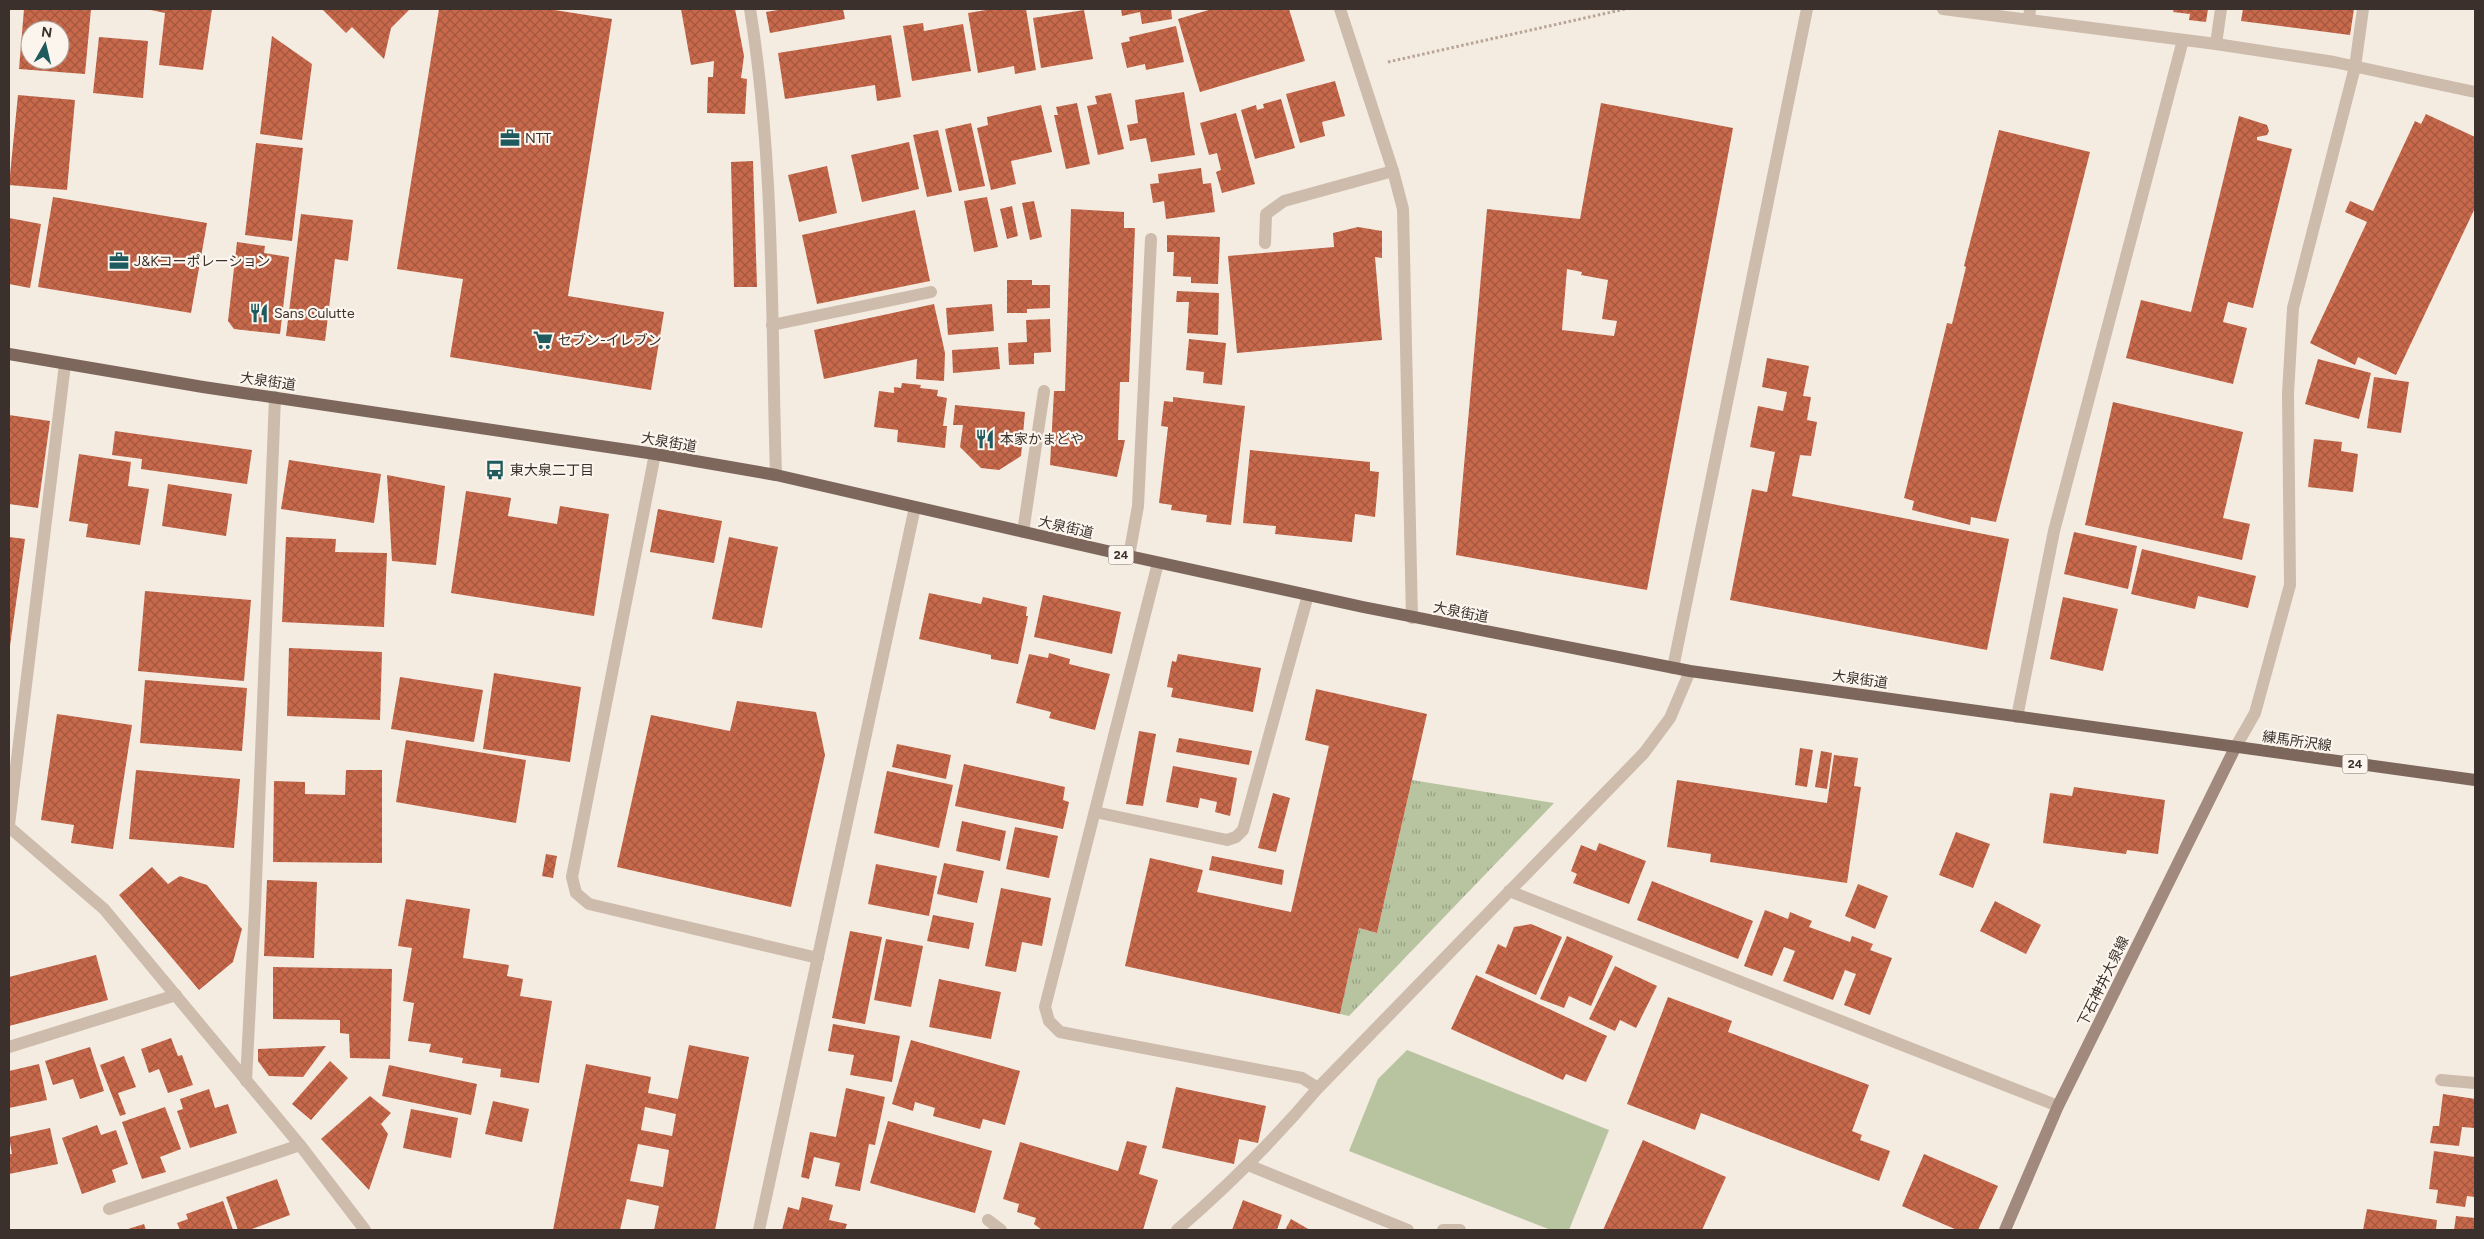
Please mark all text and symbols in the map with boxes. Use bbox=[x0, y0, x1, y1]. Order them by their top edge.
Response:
north arrow bbox=[20, 20, 70, 70]
text: N bbox=[40, 23, 53, 42]
office icon: NTT bbox=[499, 127, 521, 149]
place label: NTT bbox=[525, 130, 552, 147]
office icon: J&Kコーポレーション bbox=[108, 250, 130, 272]
place label: J&Kコーポレーション bbox=[134, 253, 271, 270]
restaurant icon: Sans Culutte bbox=[248, 302, 270, 324]
place label: Sans Culutte bbox=[274, 305, 355, 322]
supermarket icon: セブン-イレブン bbox=[532, 329, 554, 351]
place label: セブン-イレブン bbox=[558, 332, 662, 349]
street label: 大泉街道 bbox=[239, 369, 297, 394]
restaurant icon: 本家かまどや bbox=[974, 428, 996, 450]
street label: 大泉街道 bbox=[640, 429, 698, 456]
place label: 本家かまどや bbox=[1000, 431, 1084, 448]
bus stop icon: 東大泉二丁目 bbox=[484, 459, 506, 481]
place label: 東大泉二丁目 bbox=[510, 462, 594, 479]
street label: 大泉街道 bbox=[1037, 513, 1095, 542]
road number: 24 bbox=[1108, 546, 1134, 564]
street label: 大泉街道 bbox=[1432, 599, 1490, 626]
street label: 大泉街道 bbox=[1831, 667, 1889, 692]
street label: 練馬所沢線 bbox=[2261, 728, 2333, 755]
road number: 24 bbox=[2342, 754, 2368, 774]
street label: 下石神井大泉線 bbox=[2074, 933, 2133, 1029]

